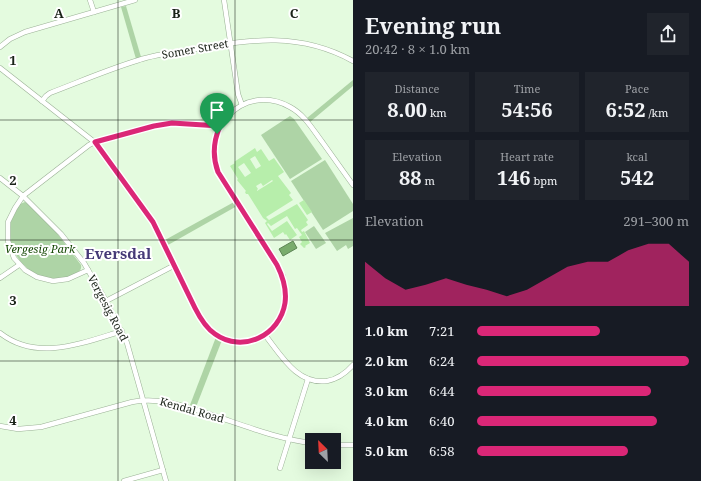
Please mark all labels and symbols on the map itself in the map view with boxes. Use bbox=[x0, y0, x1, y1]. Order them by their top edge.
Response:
text: A bbox=[54, 4, 64, 22]
text: B bbox=[172, 4, 181, 22]
text: C bbox=[290, 4, 299, 22]
street label: Somer Street bbox=[160, 35, 229, 62]
text: 1 bbox=[9, 51, 17, 69]
pin bbox=[200, 93, 234, 134]
text: 2 bbox=[9, 171, 17, 189]
park label: Vergesig Park bbox=[5, 241, 76, 256]
district label: Eversdal bbox=[85, 243, 152, 263]
street label: Vergesig Road bbox=[85, 272, 132, 344]
text: 3 bbox=[9, 291, 17, 309]
street label: Kendal Road bbox=[158, 393, 226, 426]
text: 4 bbox=[9, 411, 17, 429]
north arrow bbox=[305, 433, 341, 469]

